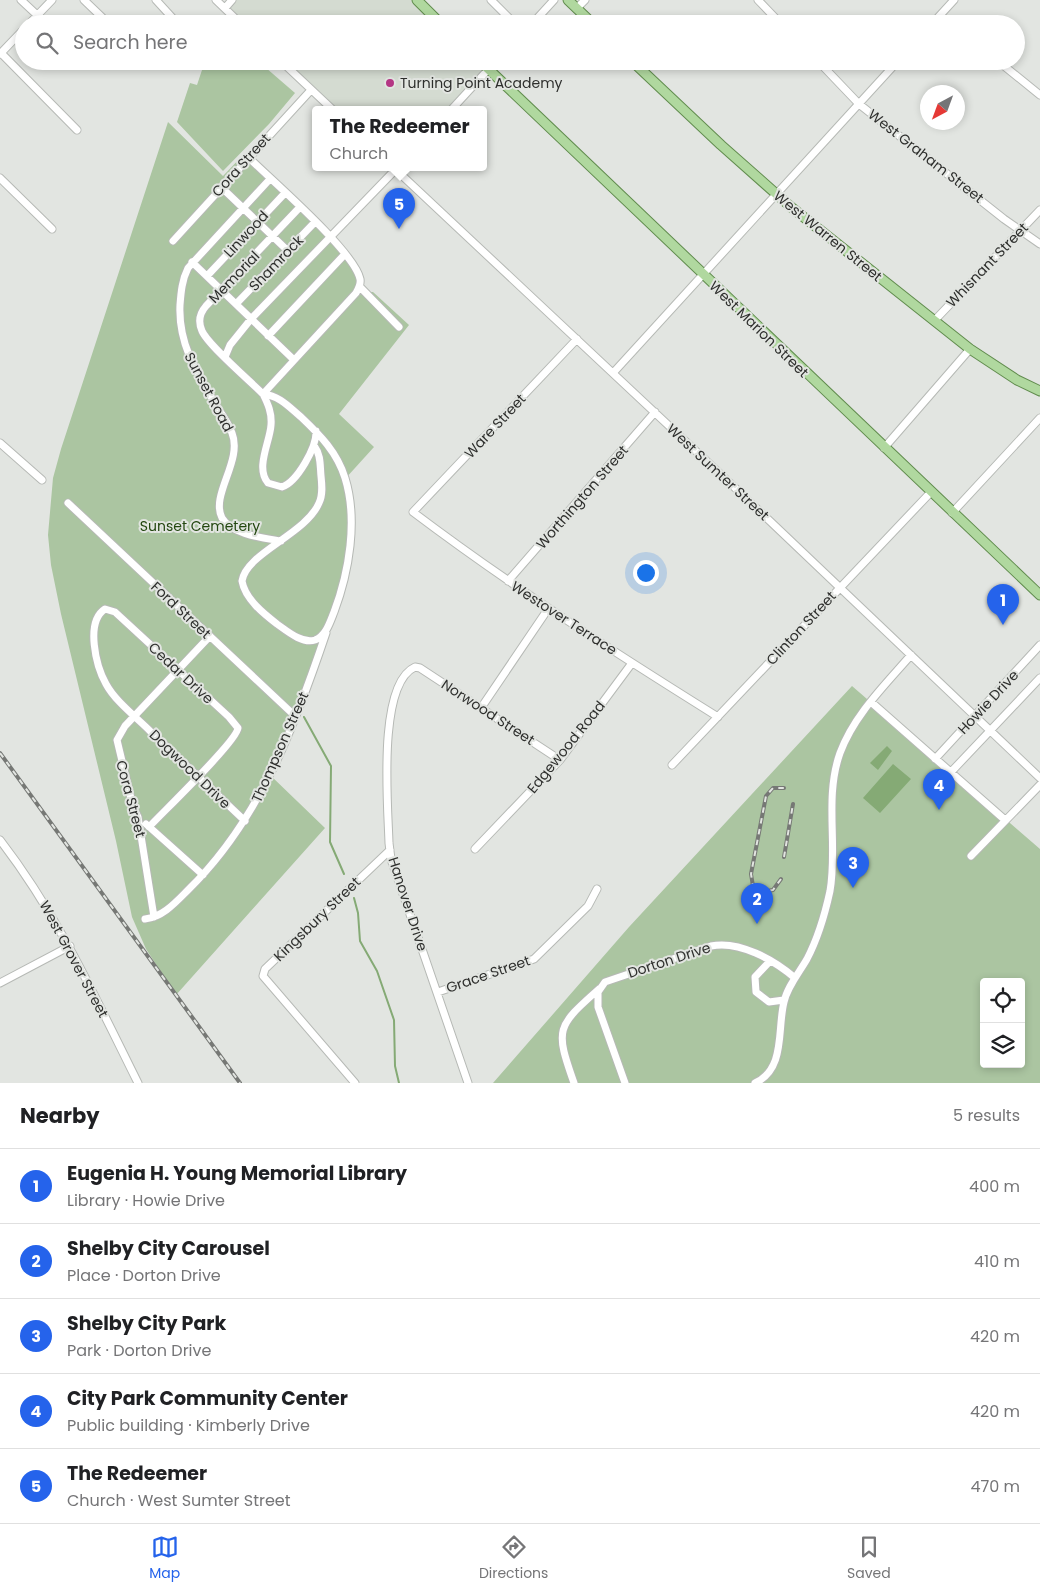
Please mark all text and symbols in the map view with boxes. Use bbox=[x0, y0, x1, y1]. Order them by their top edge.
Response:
search box bbox=[15, 15, 1025, 70]
icon: search bbox=[33, 29, 61, 57]
text: Search here bbox=[73, 29, 187, 56]
place label: Turning Point Academy bbox=[400, 73, 563, 93]
marker: Turning Point Academy bbox=[384, 77, 396, 89]
north arrow bbox=[920, 85, 965, 130]
street label: West Graham Street bbox=[864, 105, 988, 207]
popup bbox=[312, 106, 487, 171]
text: The Redeemer bbox=[329, 113, 470, 140]
street label: Cora Street bbox=[207, 129, 275, 201]
text: Church bbox=[329, 142, 388, 165]
street label: West Warren Street bbox=[769, 186, 887, 286]
pin: 5 bbox=[383, 188, 415, 229]
street label: Linwood bbox=[219, 206, 273, 262]
street label: Whisnant Street bbox=[941, 218, 1033, 312]
street label: Shamrock bbox=[244, 230, 308, 295]
street label: Memorial bbox=[204, 246, 264, 308]
street label: West Marion Street bbox=[705, 276, 813, 382]
street label: Sunset Road bbox=[180, 349, 238, 435]
street label: Ware Street bbox=[460, 389, 530, 463]
street label: West Sumter Street bbox=[662, 419, 774, 525]
street label: Worthington Street bbox=[531, 441, 633, 553]
park label: Sunset Cemetery bbox=[140, 516, 260, 536]
your location bbox=[633, 560, 659, 586]
street label: Westover Terrace bbox=[507, 576, 621, 660]
street label: Ford Street bbox=[147, 577, 215, 643]
pin: 1 bbox=[987, 584, 1019, 625]
street label: Clinton Street bbox=[761, 587, 841, 669]
street label: Cedar Drive bbox=[144, 638, 218, 709]
street label: Howie Drive bbox=[953, 665, 1023, 738]
street label: Norwood Street bbox=[437, 674, 539, 750]
street label: Thompson Street bbox=[247, 688, 313, 806]
street label: Edgewood Road bbox=[522, 696, 610, 798]
street label: Dogwood Drive bbox=[145, 725, 235, 813]
street label: Cora Street bbox=[111, 758, 151, 840]
pin: 4 bbox=[923, 769, 955, 810]
pin: 3 bbox=[837, 847, 869, 888]
street label: Hanover Drive bbox=[383, 854, 433, 954]
street label: Kingsbury Street bbox=[269, 872, 365, 966]
pin: 2 bbox=[741, 883, 773, 924]
street label: West Grover Street bbox=[35, 897, 113, 1021]
street label: Dorton Drive bbox=[625, 937, 713, 983]
street label: Grace Street bbox=[443, 950, 533, 998]
map controls bbox=[980, 978, 1025, 1068]
button: locate bbox=[980, 978, 1025, 1023]
button: layers bbox=[980, 1023, 1025, 1068]
text: Nearby bbox=[20, 1101, 100, 1130]
text: 5 results bbox=[953, 1104, 1020, 1127]
text: Eugenia H. Young Memorial Library bbox=[67, 1160, 407, 1187]
text: 1 bbox=[33, 1175, 39, 1198]
text: 400 m bbox=[969, 1175, 1020, 1198]
text: Library · Howie Drive bbox=[67, 1189, 225, 1212]
text: Shelby City Carousel bbox=[67, 1235, 270, 1262]
text: 2 bbox=[31, 1250, 41, 1273]
text: 410 m bbox=[974, 1250, 1020, 1273]
text: Place · Dorton Drive bbox=[67, 1264, 221, 1287]
text: Shelby City Park bbox=[67, 1310, 226, 1337]
text: 3 bbox=[31, 1325, 41, 1348]
text: 420 m bbox=[970, 1325, 1020, 1348]
text: Park · Dorton Drive bbox=[67, 1339, 211, 1362]
text: City Park Community Center bbox=[67, 1385, 348, 1412]
text: 4 bbox=[31, 1400, 41, 1423]
text: 420 m bbox=[970, 1400, 1020, 1423]
text: Public building · Kimberly Drive bbox=[67, 1414, 310, 1437]
text: The Redeemer bbox=[67, 1460, 207, 1487]
text: 5 bbox=[31, 1475, 41, 1498]
text: 470 m bbox=[970, 1475, 1020, 1498]
text: Church · West Sumter Street bbox=[67, 1489, 291, 1512]
tab: Map bbox=[149, 1533, 180, 1584]
tab: Directions bbox=[479, 1533, 548, 1584]
tab: Saved bbox=[847, 1533, 891, 1584]

